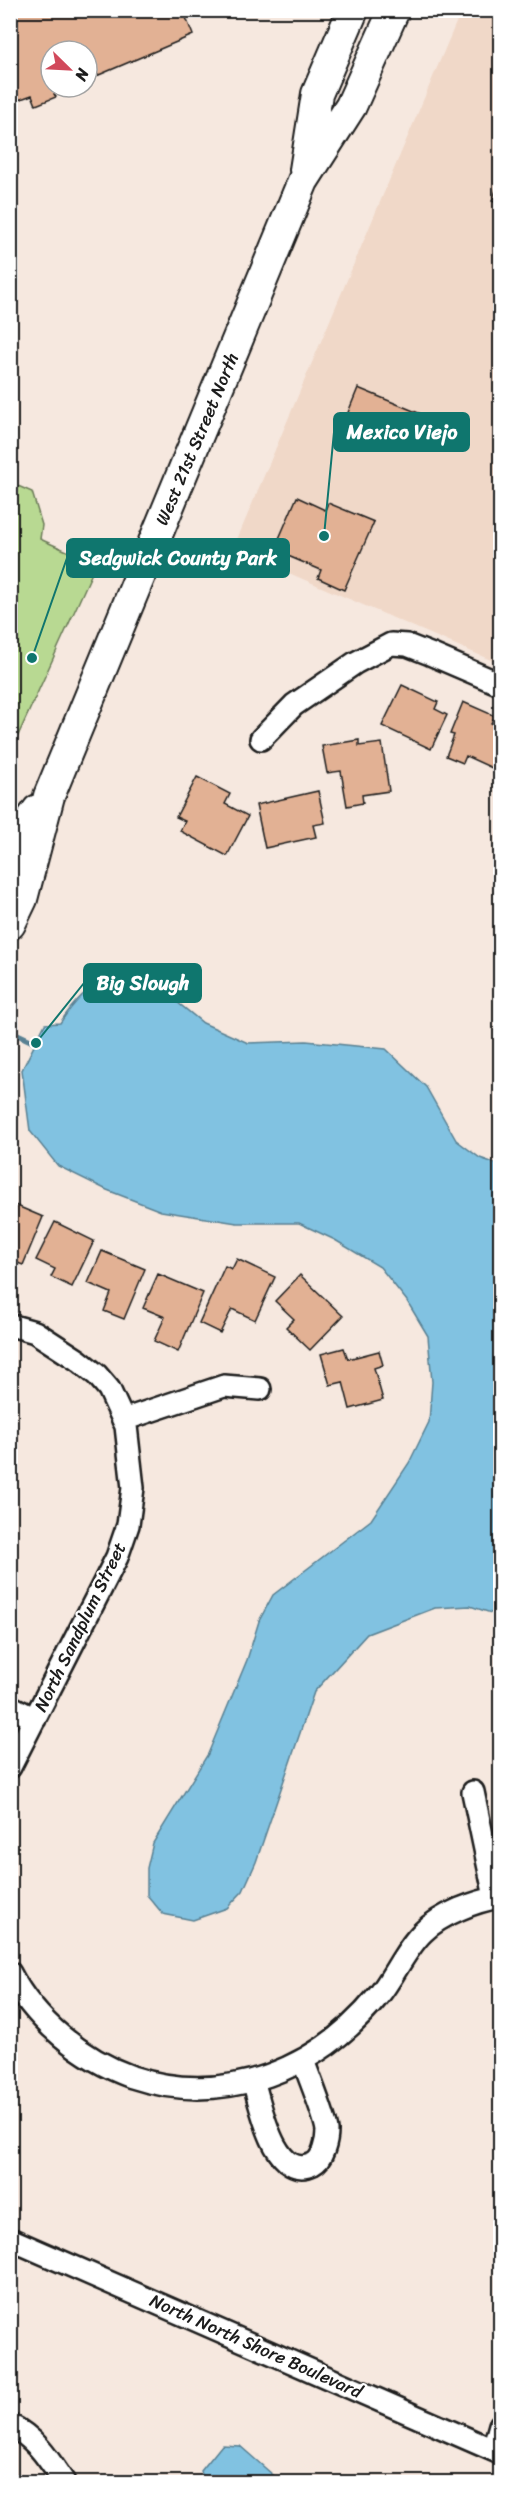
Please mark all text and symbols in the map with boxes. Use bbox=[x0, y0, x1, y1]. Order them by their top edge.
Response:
north arrow bbox=[39, 39, 99, 99]
text: N bbox=[66, 63, 98, 87]
street label: West 21st Street North bbox=[146, 348, 248, 530]
callout: Mexico Viejo bbox=[334, 413, 469, 451]
text: Mexico Viejo bbox=[346, 415, 458, 450]
callout: Sedgwick County Park bbox=[67, 539, 289, 577]
text: Sedgwick County Park bbox=[78, 541, 278, 576]
callout: Big Slough bbox=[84, 964, 201, 1002]
text: Big Slough bbox=[96, 966, 190, 1001]
street label: North Sandplum Street bbox=[25, 1536, 135, 1717]
street label: North North Shore Boulevard bbox=[144, 2285, 369, 2408]

